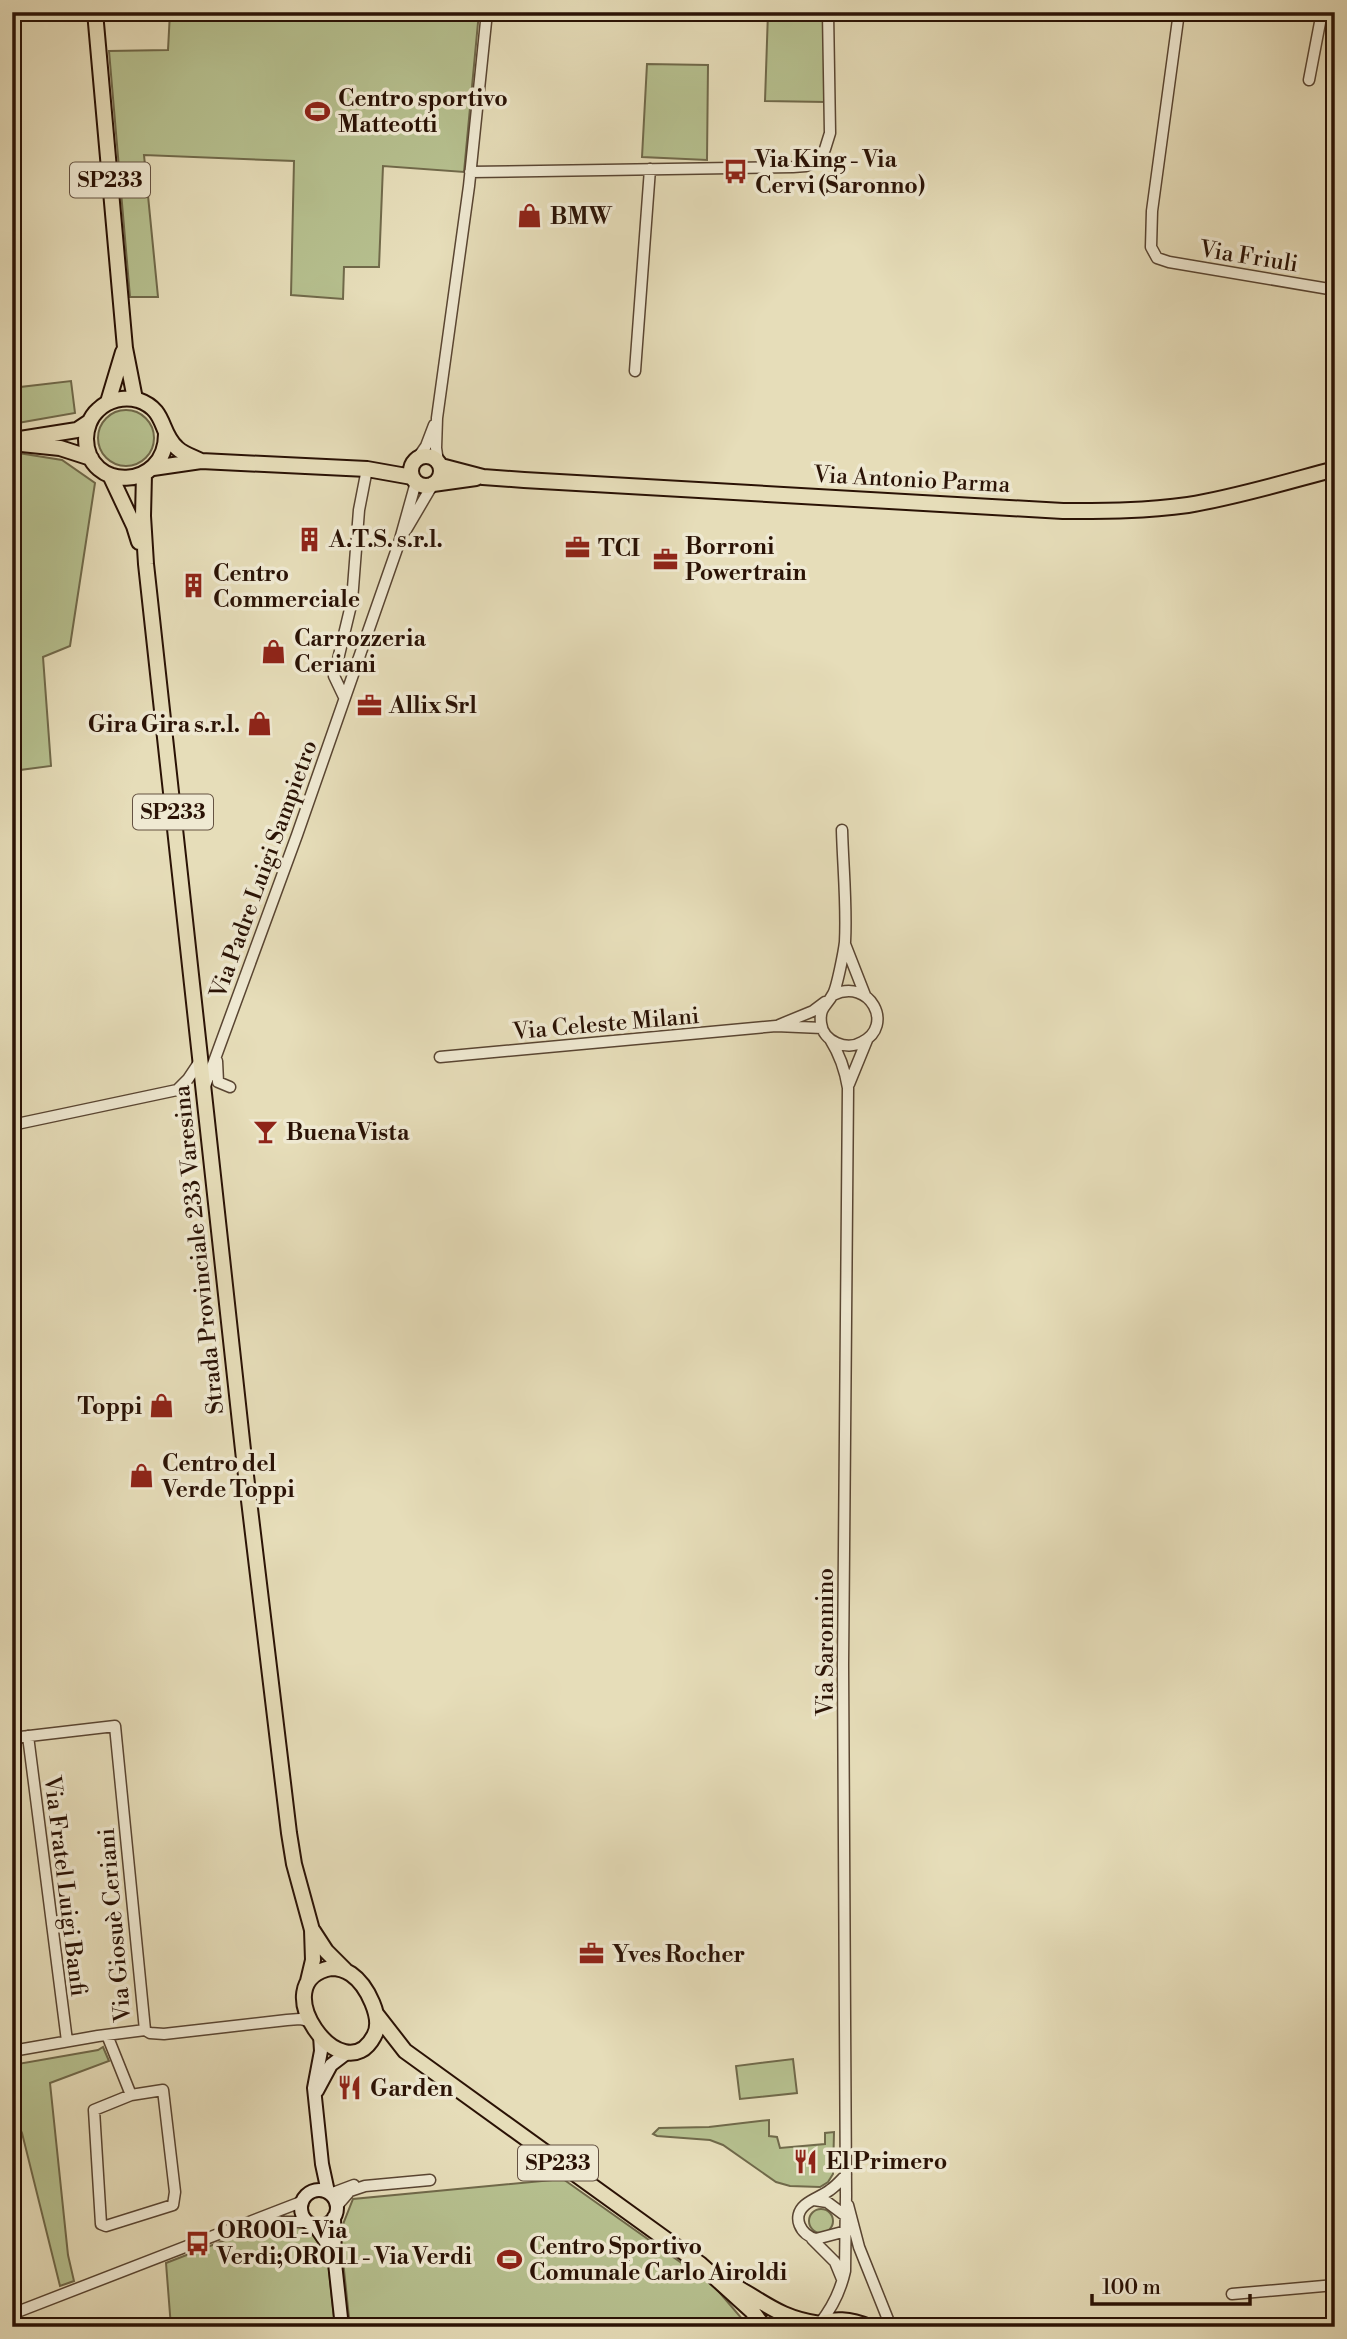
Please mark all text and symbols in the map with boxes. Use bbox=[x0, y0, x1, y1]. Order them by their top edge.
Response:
place label: Centro sportivo Matteotti bbox=[338, 85, 508, 139]
sports icon: Centro sportivo Matteotti bbox=[304, 97, 332, 125]
place label: Via King - Via Cervi (Saronno) bbox=[754, 146, 925, 200]
bus stop icon: Via King - Via Cervi (Saronno) bbox=[721, 158, 749, 186]
road number: SP233 bbox=[70, 162, 150, 198]
shop icon: BMW bbox=[516, 202, 544, 230]
place label: BMW bbox=[550, 203, 613, 231]
street label: Via Friuli bbox=[1197, 235, 1300, 279]
street label: Via Antonio Parma bbox=[812, 461, 1011, 499]
building icon: A.T.S. s.r.l. bbox=[295, 525, 323, 553]
place label: A.T.S. s.r.l. bbox=[328, 526, 443, 554]
place label: Borroni Powertrain bbox=[685, 533, 807, 587]
office icon: TCI bbox=[564, 534, 592, 562]
place label: TCI bbox=[598, 535, 640, 563]
office icon: Borroni Powertrain bbox=[651, 545, 679, 573]
place label: Centro Commerciale bbox=[213, 560, 360, 614]
building icon: Centro Commerciale bbox=[179, 572, 207, 600]
place label: Carrozzeria Ceriani bbox=[294, 625, 426, 679]
shop icon: Carrozzeria Ceriani bbox=[260, 637, 288, 665]
office icon: Allix Srl bbox=[355, 691, 383, 719]
place label: Allix Srl bbox=[388, 692, 477, 720]
shop icon: Gira Gira s.r.l. bbox=[246, 710, 274, 738]
place label: Gira Gira s.r.l. bbox=[88, 711, 240, 739]
street label: Via Padre Luigi Sampietro bbox=[204, 736, 324, 1003]
road number: SP233 bbox=[133, 794, 213, 830]
street label: Via Celeste Milani bbox=[511, 1002, 701, 1046]
street label: Strada Provinciale 233 Varesina bbox=[168, 1084, 230, 1416]
bar icon: BuenaVista bbox=[252, 1118, 280, 1146]
place label: BuenaVista bbox=[286, 1119, 410, 1147]
shop icon: Toppi bbox=[148, 1392, 176, 1420]
place label: Toppi bbox=[77, 1393, 142, 1421]
place label: Centro del Verde Toppi bbox=[161, 1450, 295, 1504]
shop icon: Centro del Verde Toppi bbox=[128, 1462, 156, 1490]
street label: Via Saronnino bbox=[812, 1568, 840, 1717]
street label: Via Fratel Luigi Banfi bbox=[37, 1773, 92, 1998]
street label: Via Giosuè Ceriani bbox=[93, 1827, 138, 2024]
office icon: Yves Rocher bbox=[578, 1940, 606, 1968]
place label: Yves Rocher bbox=[612, 1941, 745, 1969]
restaurant icon: Garden bbox=[336, 2074, 364, 2102]
place label: Garden bbox=[370, 2075, 453, 2103]
road number: SP233 bbox=[518, 2146, 598, 2180]
restaurant icon: El Primero bbox=[792, 2147, 820, 2175]
place label: El Primero bbox=[826, 2148, 947, 2176]
place label: OR001 - Via Verdi;OR011 - Via Verdi bbox=[216, 2217, 472, 2271]
bus stop icon: OR001 - Via Verdi;OR011 - Via Verdi bbox=[183, 2229, 211, 2257]
place label: Centro Sportivo Comunale Carlo Airoldi bbox=[529, 2233, 787, 2287]
sports icon: Centro Sportivo Comunale Carlo Airoldi bbox=[495, 2245, 523, 2273]
scale bar bbox=[1092, 2262, 1249, 2306]
text: 100 m bbox=[1102, 2275, 1161, 2301]

